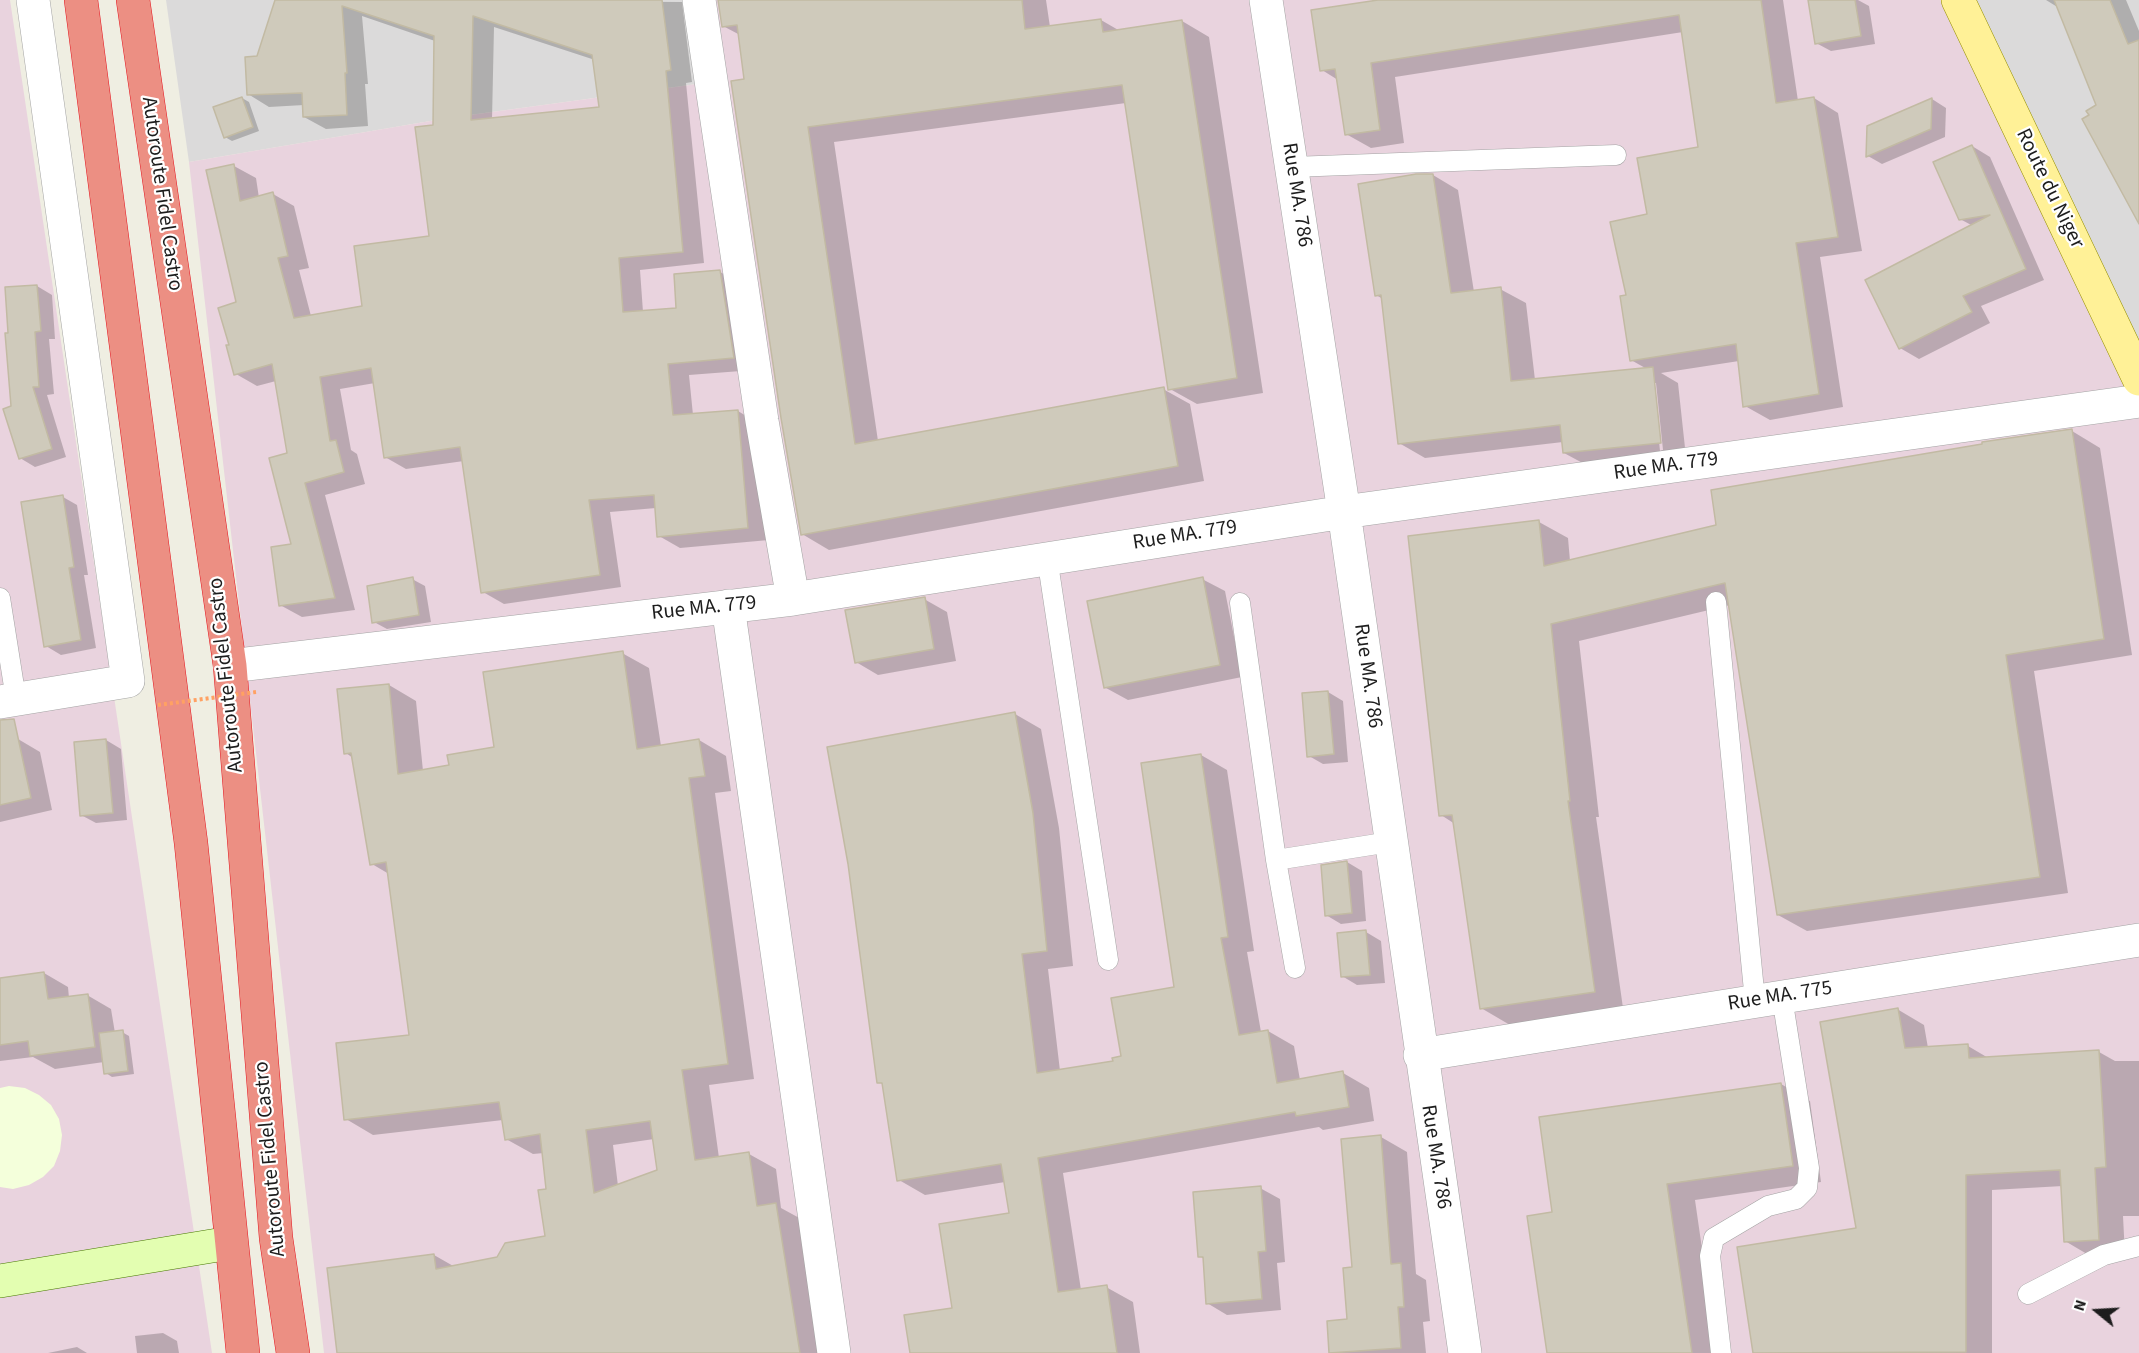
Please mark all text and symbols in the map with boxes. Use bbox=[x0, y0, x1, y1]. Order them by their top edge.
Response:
street label: Autoroute Fidel Castro bbox=[135, 95, 187, 293]
street label: Route du Niger bbox=[2009, 125, 2089, 253]
street label: Rue MA. 786 bbox=[1275, 141, 1317, 249]
street label: Rue MA. 779 bbox=[1612, 447, 1720, 487]
street label: Rue MA. 779 bbox=[1131, 515, 1239, 557]
street label: Autoroute Fidel Castro bbox=[204, 576, 250, 774]
street label: Rue MA. 779 bbox=[650, 591, 758, 627]
street label: Rue MA. 786 bbox=[1347, 622, 1387, 730]
street label: Rue MA. 775 bbox=[1726, 976, 1834, 1018]
street label: Autoroute Fidel Castro bbox=[250, 1060, 292, 1258]
street label: Rue MA. 786 bbox=[1414, 1103, 1456, 1211]
north arrow bbox=[2067, 1281, 2127, 1341]
text: N bbox=[2068, 1297, 2092, 1314]

